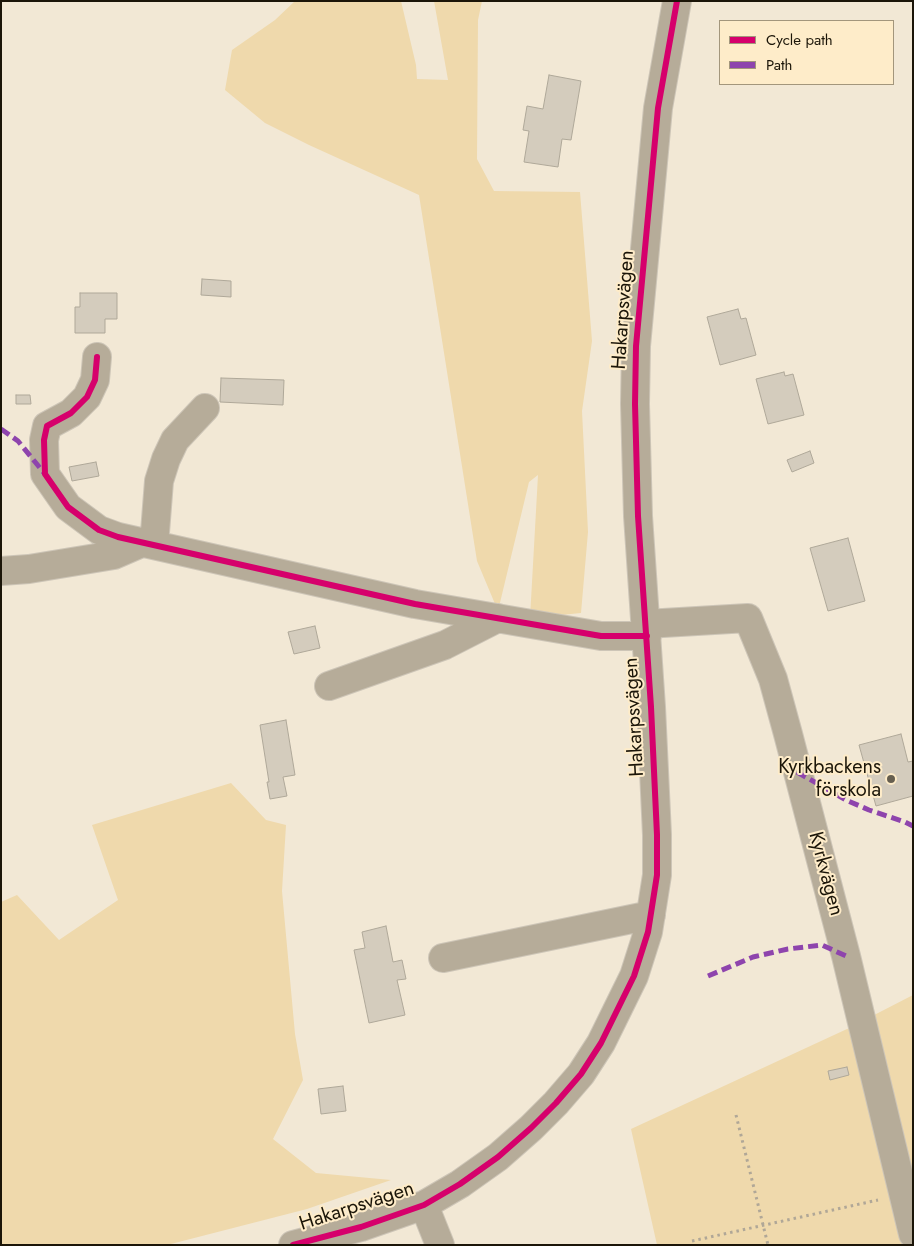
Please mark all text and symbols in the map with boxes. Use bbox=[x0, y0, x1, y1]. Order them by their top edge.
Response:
legend bbox=[719, 20, 894, 85]
text: Cycle path bbox=[766, 29, 833, 51]
text: Path bbox=[766, 54, 792, 76]
street label: Hakarpsvägen bbox=[608, 250, 640, 370]
street label: Hakarpsvägen bbox=[620, 657, 650, 777]
place label: Kyrkbackens förskola bbox=[778, 756, 881, 803]
marker: Kyrkbackens förskola bbox=[885, 773, 897, 785]
street label: Kyrkvägen bbox=[802, 829, 848, 919]
street label: Hakarpsvägen bbox=[297, 1177, 417, 1237]

